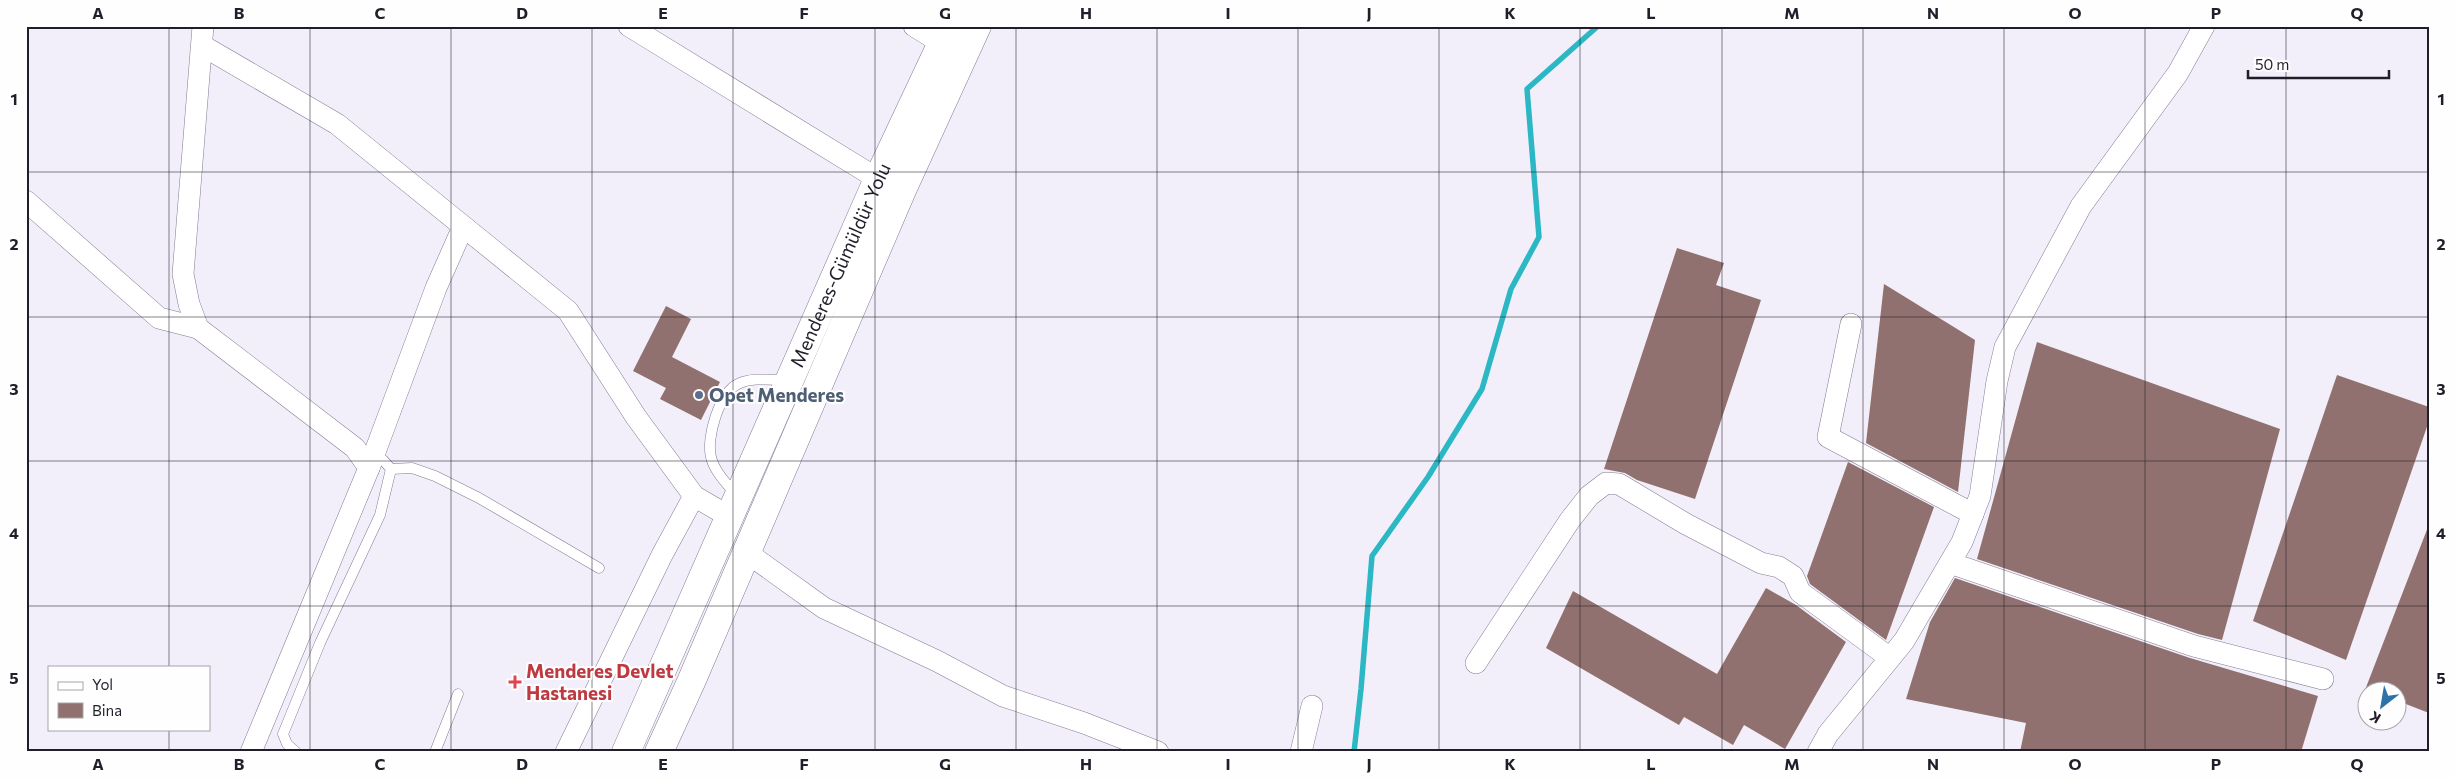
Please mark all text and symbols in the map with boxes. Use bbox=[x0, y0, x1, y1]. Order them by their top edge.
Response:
text: A bbox=[92, 3, 104, 22]
text: B bbox=[234, 3, 245, 22]
text: C bbox=[375, 3, 386, 22]
text: D bbox=[516, 3, 528, 22]
text: E bbox=[658, 3, 668, 22]
text: F bbox=[799, 3, 809, 22]
text: G bbox=[939, 3, 951, 22]
text: H bbox=[1080, 3, 1092, 22]
text: I bbox=[1225, 3, 1231, 22]
text: J bbox=[1366, 3, 1372, 22]
text: K bbox=[1504, 3, 1516, 22]
text: L bbox=[1646, 3, 1656, 22]
text: M bbox=[1784, 3, 1800, 22]
text: N bbox=[1927, 3, 1939, 22]
text: O bbox=[2068, 3, 2082, 22]
text: P bbox=[2211, 3, 2221, 22]
text: Q bbox=[2350, 3, 2364, 22]
scale bar bbox=[2248, 48, 2389, 80]
text: 50 m bbox=[2255, 55, 2289, 73]
text: 1 bbox=[10, 89, 18, 108]
text: 1 bbox=[2437, 89, 2445, 108]
street label: Menderes-Gümüldür Yolu bbox=[785, 159, 895, 371]
text: 2 bbox=[9, 234, 19, 253]
text: 2 bbox=[2436, 234, 2446, 253]
text: 3 bbox=[9, 379, 19, 398]
text: 3 bbox=[2436, 379, 2446, 398]
place label: Opet Menderes bbox=[709, 383, 844, 406]
marker: Opet Menderes bbox=[693, 389, 705, 401]
text: 4 bbox=[9, 523, 19, 542]
text: 4 bbox=[2436, 523, 2446, 542]
place label: Menderes Devlet Hastanesi bbox=[526, 659, 673, 704]
legend bbox=[48, 666, 210, 730]
text: 5 bbox=[9, 668, 19, 687]
text: 5 bbox=[2436, 668, 2446, 687]
text: Yol bbox=[92, 675, 113, 693]
marker: Menderes Devlet Hastanesi bbox=[508, 675, 522, 689]
north arrow bbox=[2358, 680, 2408, 730]
text: Bina bbox=[92, 701, 122, 719]
text: K bbox=[2366, 708, 2384, 727]
text: A bbox=[92, 754, 104, 773]
text: B bbox=[234, 754, 245, 773]
text: C bbox=[375, 754, 386, 773]
text: D bbox=[516, 754, 528, 773]
text: E bbox=[658, 754, 668, 773]
text: F bbox=[799, 754, 809, 773]
text: G bbox=[939, 754, 951, 773]
text: H bbox=[1080, 754, 1092, 773]
text: I bbox=[1225, 754, 1231, 773]
text: J bbox=[1366, 754, 1372, 773]
text: K bbox=[1504, 754, 1516, 773]
text: L bbox=[1646, 754, 1656, 773]
text: M bbox=[1784, 754, 1800, 773]
text: N bbox=[1927, 754, 1939, 773]
text: O bbox=[2068, 754, 2082, 773]
text: P bbox=[2211, 754, 2221, 773]
text: Q bbox=[2350, 754, 2364, 773]

